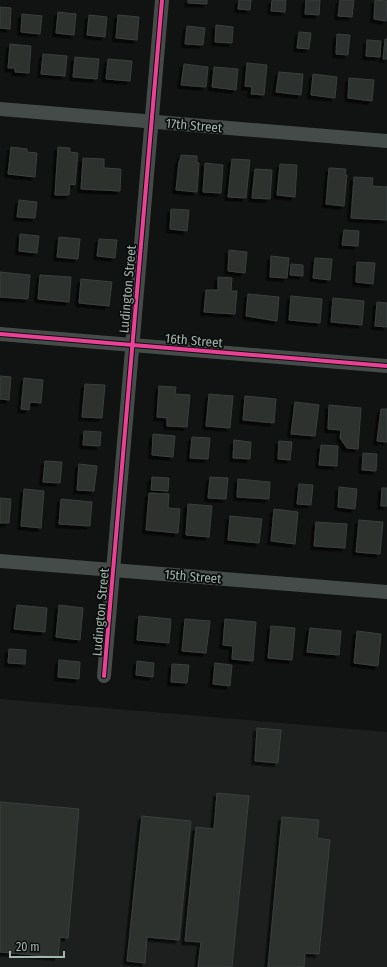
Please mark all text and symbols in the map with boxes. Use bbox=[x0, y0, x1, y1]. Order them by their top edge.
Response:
street label: 17th Street bbox=[165, 116, 223, 135]
street label: Ludington Street bbox=[116, 244, 139, 334]
street label: 16th Street bbox=[165, 331, 224, 351]
street label: Ludington Street bbox=[89, 567, 112, 657]
street label: 15th Street bbox=[164, 567, 223, 587]
scale bar bbox=[10, 933, 64, 959]
text: 20 m bbox=[16, 940, 40, 954]

